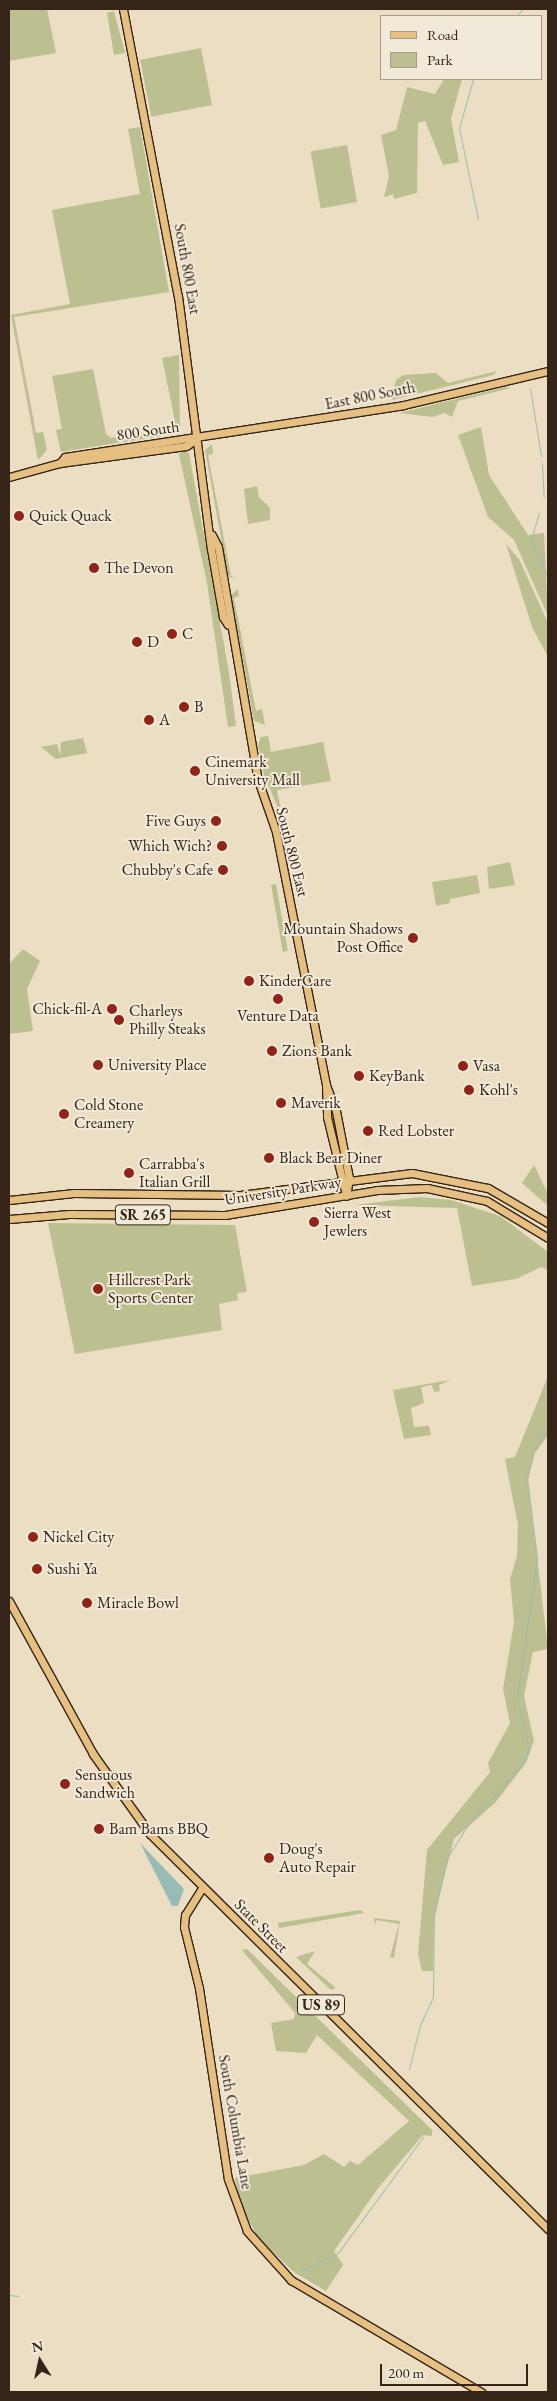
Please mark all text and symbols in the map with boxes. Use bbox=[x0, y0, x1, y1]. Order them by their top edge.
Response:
legend bbox=[380, 15, 542, 80]
text: Road bbox=[427, 25, 458, 44]
text: Park bbox=[427, 50, 453, 69]
street label: South 800 East bbox=[170, 222, 204, 316]
street label: East 800 South bbox=[323, 378, 417, 414]
street label: 800 South bbox=[115, 417, 181, 445]
place label: Quick Quack bbox=[29, 506, 112, 526]
marker: Quick Quack bbox=[13, 510, 25, 522]
place label: The Devon bbox=[104, 558, 174, 578]
marker: The Devon bbox=[88, 562, 100, 574]
place label: C bbox=[182, 624, 193, 644]
marker: C bbox=[166, 628, 178, 640]
place label: D bbox=[147, 632, 159, 652]
marker: D bbox=[131, 636, 143, 648]
place label: B bbox=[194, 697, 203, 717]
marker: B bbox=[178, 701, 190, 713]
place label: A bbox=[159, 710, 170, 730]
marker: A bbox=[143, 714, 155, 726]
place label: Cinemark University Mall bbox=[205, 752, 300, 790]
marker: Cinemark University Mall bbox=[189, 765, 201, 777]
street label: South 800 East bbox=[272, 805, 312, 899]
place label: Five Guys bbox=[146, 811, 206, 831]
marker: Five Guys bbox=[210, 815, 222, 827]
place label: Which Wich? bbox=[128, 836, 212, 856]
marker: Which Wich? bbox=[216, 840, 228, 852]
place label: Chubby's Cafe bbox=[122, 860, 213, 880]
marker: Chubby's Cafe bbox=[217, 864, 229, 876]
place label: Mountain Shadows Post Office bbox=[283, 919, 403, 957]
marker: Mountain Shadows Post Office bbox=[407, 932, 419, 944]
place label: KinderCare bbox=[259, 971, 331, 991]
marker: KinderCare bbox=[243, 975, 255, 987]
marker: Venture Data bbox=[272, 993, 284, 1005]
place label: Chick-fil-A bbox=[32, 999, 102, 1019]
place label: Charleys Philly Steaks bbox=[129, 1001, 206, 1039]
marker: Chick-fil-A bbox=[106, 1003, 118, 1015]
place label: Venture Data bbox=[237, 1006, 319, 1026]
marker: Charleys Philly Steaks bbox=[113, 1014, 125, 1026]
place label: Zions Bank bbox=[282, 1041, 352, 1061]
marker: Zions Bank bbox=[266, 1045, 278, 1057]
place label: University Place bbox=[108, 1055, 206, 1075]
place label: Vasa bbox=[473, 1056, 500, 1076]
marker: University Place bbox=[92, 1059, 104, 1071]
marker: Vasa bbox=[457, 1060, 469, 1072]
place label: KeyBank bbox=[369, 1066, 425, 1086]
marker: KeyBank bbox=[353, 1070, 365, 1082]
place label: Kohl's bbox=[479, 1080, 518, 1100]
marker: Kohl's bbox=[463, 1084, 475, 1096]
place label: Maverik bbox=[291, 1093, 341, 1113]
place label: Cold Stone Creamery bbox=[74, 1095, 143, 1133]
marker: Maverik bbox=[275, 1097, 287, 1109]
marker: Cold Stone Creamery bbox=[58, 1108, 70, 1120]
place label: Red Lobster bbox=[378, 1121, 454, 1141]
marker: Red Lobster bbox=[362, 1125, 374, 1137]
place label: Black Bear Diner bbox=[279, 1148, 382, 1168]
marker: Black Bear Diner bbox=[263, 1152, 275, 1164]
place label: Carrabba's Italian Grill bbox=[139, 1154, 210, 1192]
marker: Carrabba's Italian Grill bbox=[123, 1167, 135, 1179]
street label: University Parkway bbox=[223, 1172, 343, 1210]
road number: SR 265 bbox=[114, 1202, 172, 1228]
place label: Sierra West Jewlers bbox=[324, 1203, 391, 1241]
marker: Sierra West Jewlers bbox=[308, 1216, 320, 1228]
place label: Hillcrest Park Sports Center bbox=[108, 1270, 193, 1308]
marker: Hillcrest Park Sports Center bbox=[92, 1283, 104, 1295]
place label: Nickel City bbox=[43, 1527, 114, 1547]
marker: Nickel City bbox=[27, 1531, 39, 1543]
place label: Sushi Ya bbox=[47, 1559, 97, 1579]
marker: Sushi Ya bbox=[31, 1563, 43, 1575]
place label: Miracle Bowl bbox=[97, 1593, 179, 1613]
marker: Miracle Bowl bbox=[81, 1597, 93, 1609]
place label: Sensuous Sandwich bbox=[75, 1765, 135, 1803]
marker: Sensuous Sandwich bbox=[59, 1778, 71, 1790]
place label: Bam Bams BBQ bbox=[109, 1819, 208, 1839]
marker: Bam Bams BBQ bbox=[93, 1823, 105, 1835]
place label: Doug's Auto Repair bbox=[279, 1839, 356, 1877]
marker: Doug's Auto Repair bbox=[263, 1852, 275, 1864]
street label: State Street bbox=[230, 1895, 292, 1957]
road number: US 89 bbox=[296, 1992, 346, 2018]
street label: South Columbia Lane bbox=[214, 2053, 256, 2191]
north arrow bbox=[15, 2336, 65, 2386]
text: N bbox=[30, 2336, 45, 2356]
scale bar bbox=[382, 2354, 530, 2386]
text: 200 m bbox=[388, 2363, 424, 2382]

